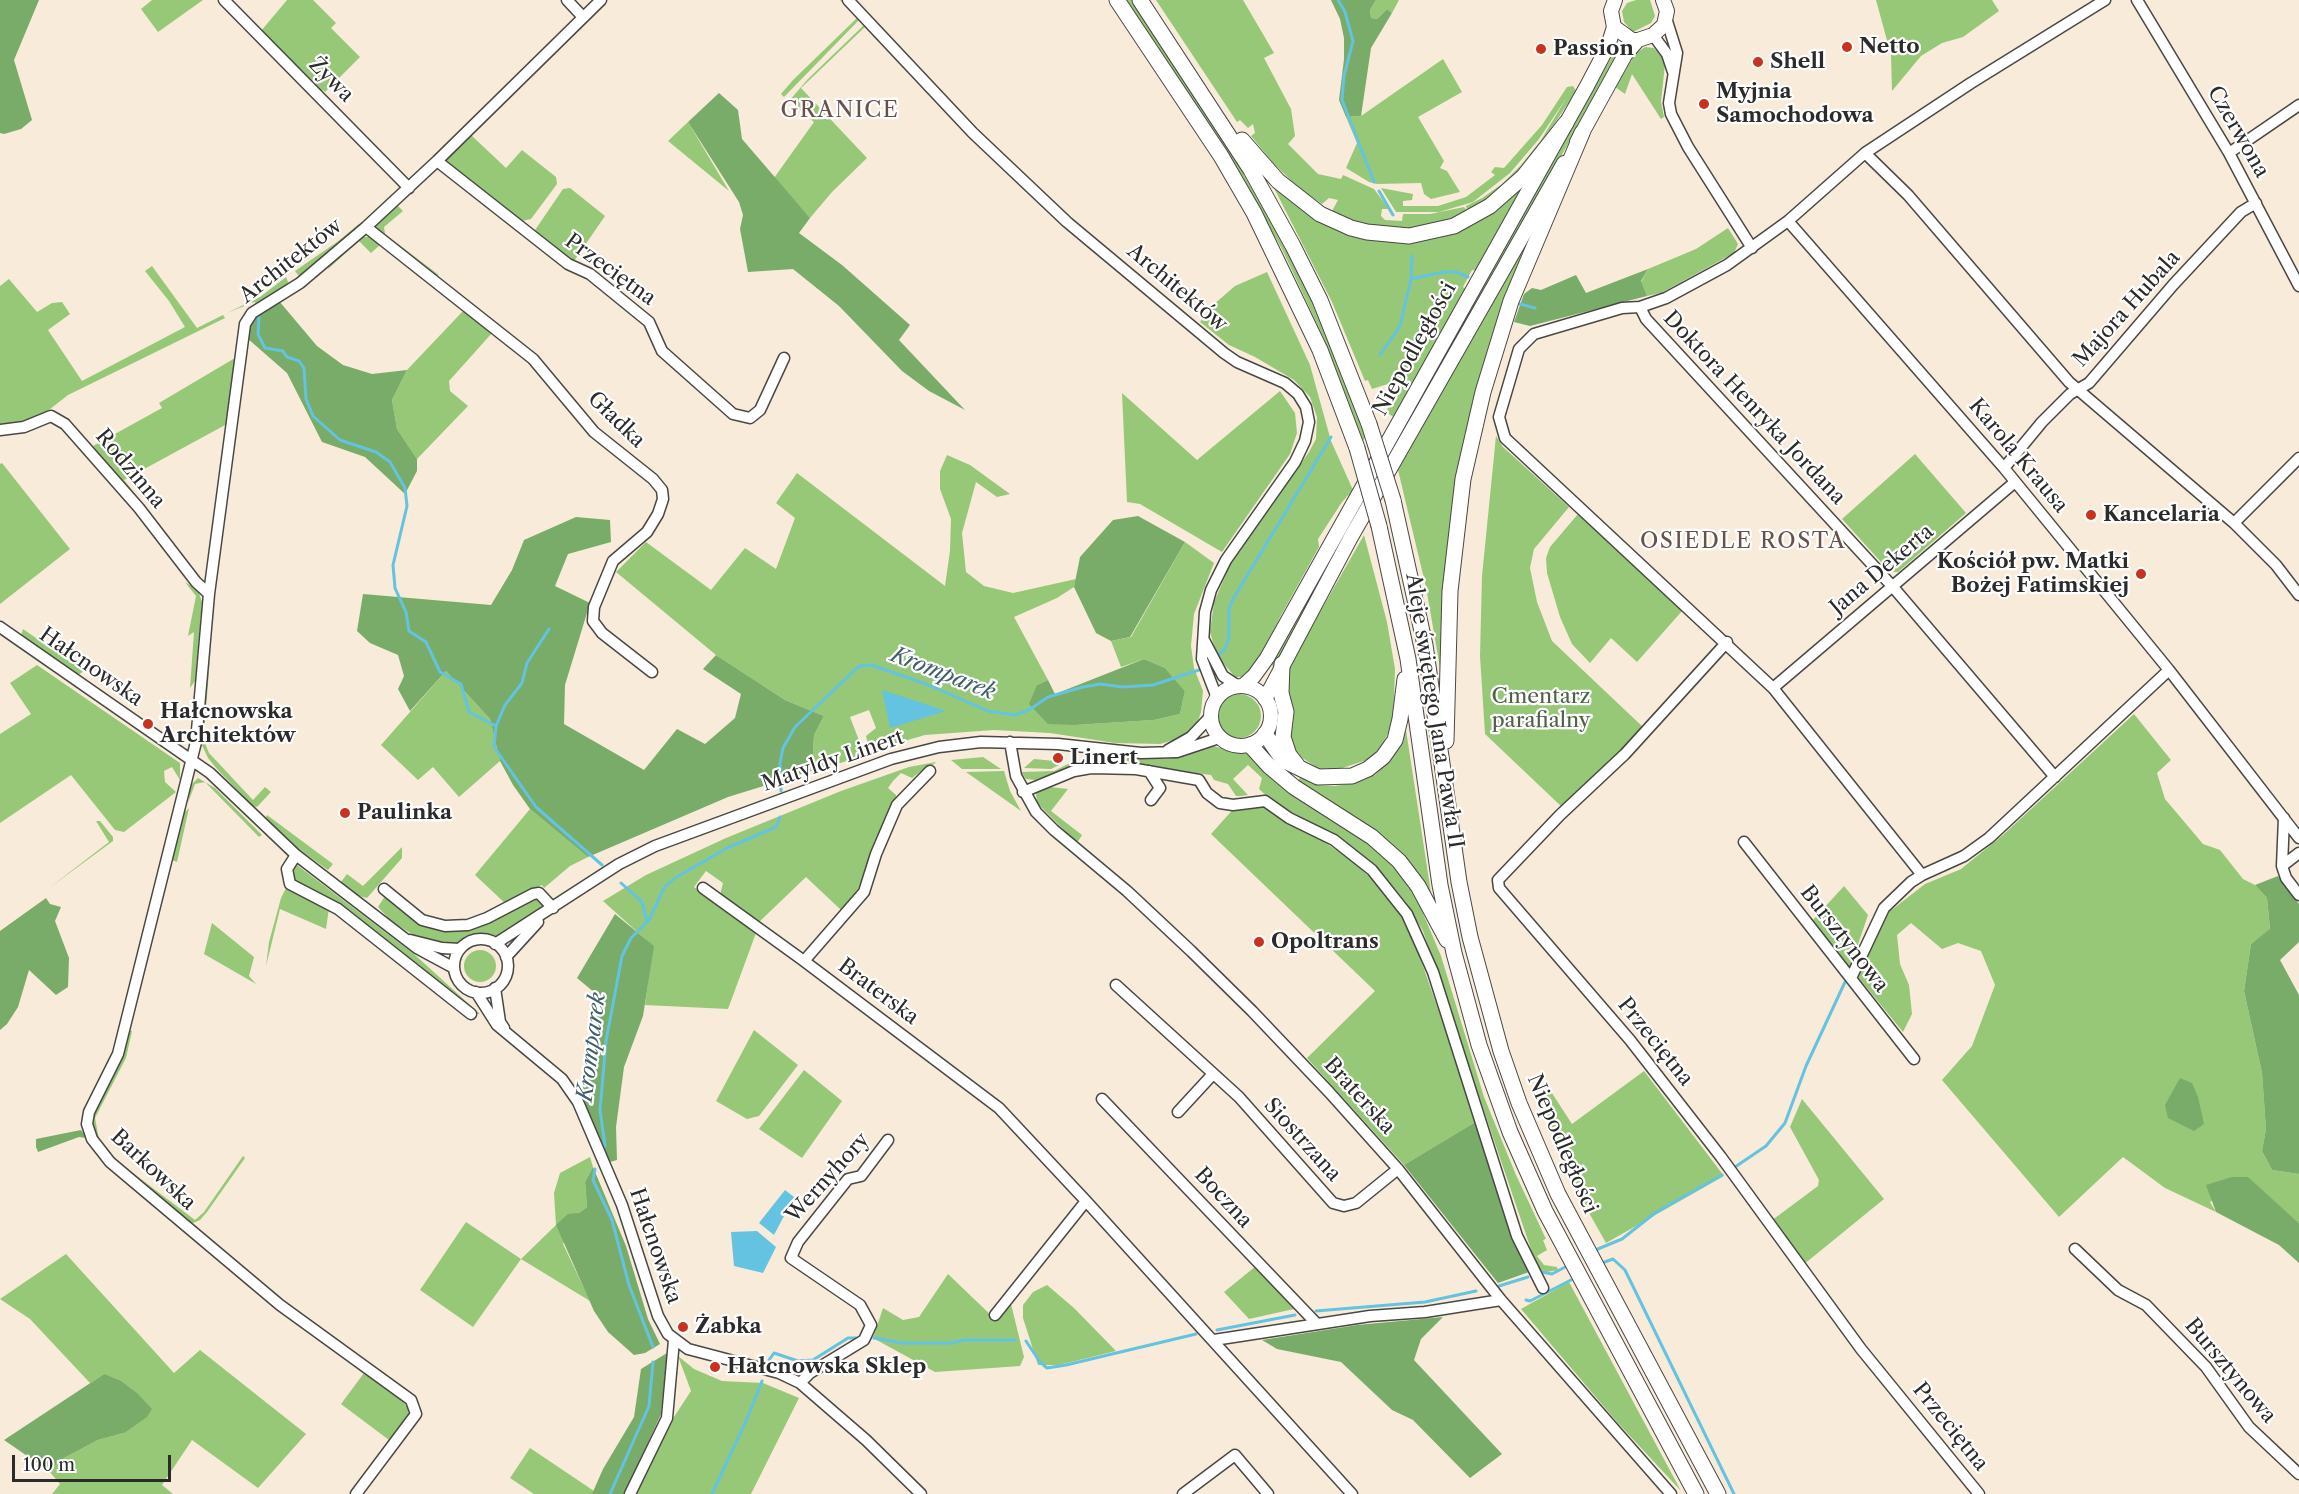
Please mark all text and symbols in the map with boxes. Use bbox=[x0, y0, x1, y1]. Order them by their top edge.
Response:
place label: Netto bbox=[1859, 34, 1920, 60]
place label: Passion bbox=[1553, 36, 1634, 62]
marker: Netto bbox=[1840, 40, 1854, 54]
marker: Passion bbox=[1534, 42, 1548, 56]
place label: Shell bbox=[1770, 49, 1825, 75]
street label: Żywa bbox=[303, 52, 359, 108]
marker: Shell bbox=[1751, 55, 1765, 69]
place label: Myjnia Samochodowa bbox=[1716, 79, 1874, 129]
street label: Czerwona bbox=[2202, 82, 2274, 182]
marker: Myjnia Samochodowa bbox=[1697, 97, 1711, 111]
district label: GRANICE bbox=[781, 98, 899, 124]
street label: Architektów bbox=[235, 213, 347, 309]
street label: Przeciętna bbox=[560, 229, 660, 311]
street label: Architektów bbox=[1122, 239, 1232, 337]
street label: Majora Hubala bbox=[2068, 246, 2186, 372]
street label: Niepodległości bbox=[1368, 278, 1462, 420]
street label: Doktora Henryka Jordana bbox=[1658, 306, 1850, 510]
street label: Gładka bbox=[582, 387, 650, 453]
street label: Karola Krausa bbox=[1963, 394, 2073, 518]
street label: Rodzinna bbox=[90, 424, 170, 514]
place label: Kancelaria bbox=[2103, 502, 2220, 528]
marker: Kancelaria bbox=[2084, 508, 2098, 522]
street label: Jana Dekerta bbox=[1825, 519, 1939, 621]
district label: OSIEDLE ROSTA bbox=[1640, 529, 1846, 555]
place label: Kościół pw. Matki Bożej Fatimskiej bbox=[1937, 549, 2129, 599]
marker: Kościół pw. Matki Bożej Fatimskiej bbox=[2134, 567, 2148, 581]
street label: Aleje świętego Jana Pawła II bbox=[1400, 572, 1468, 850]
street label: Hałcnowska bbox=[34, 622, 148, 712]
water label: Kromparek bbox=[887, 642, 999, 706]
park label: Cmentarz parafialny bbox=[1492, 684, 1590, 734]
place label: Hałcnowska Architektów bbox=[160, 699, 296, 749]
marker: Hałcnowska Architektów bbox=[141, 717, 155, 731]
street label: Matyldy Linert bbox=[759, 725, 907, 797]
place label: Linert bbox=[1070, 745, 1138, 771]
marker: Linert bbox=[1051, 751, 1065, 765]
place label: Paulinka bbox=[357, 800, 452, 826]
marker: Paulinka bbox=[338, 806, 352, 820]
street label: Bursztynowa bbox=[1794, 880, 1894, 998]
place label: Opoltrans bbox=[1271, 929, 1379, 955]
marker: Opoltrans bbox=[1252, 935, 1266, 949]
street label: Braterska bbox=[833, 954, 923, 1030]
water label: Kromparek bbox=[572, 991, 612, 1103]
street label: Przeciętna bbox=[1612, 993, 1698, 1091]
street label: Braterska bbox=[1318, 1053, 1400, 1139]
street label: Niepodległości bbox=[1521, 1071, 1603, 1217]
street label: Siostrzana bbox=[1258, 1093, 1346, 1187]
street label: Barkowska bbox=[105, 1124, 201, 1216]
street label: Wernyhory bbox=[781, 1128, 875, 1228]
street label: Boczna bbox=[1189, 1162, 1257, 1234]
street label: Hałcnowska bbox=[623, 1185, 687, 1307]
place label: Żabka bbox=[695, 1314, 762, 1340]
street label: Bursztynowa bbox=[2179, 1314, 2281, 1428]
marker: Żabka bbox=[676, 1320, 690, 1334]
place label: Hałcnowska Sklep bbox=[727, 1354, 926, 1380]
marker: Hałcnowska Sklep bbox=[708, 1360, 722, 1374]
street label: Przeciętna bbox=[1907, 1378, 1993, 1476]
scale bar bbox=[15, 1443, 174, 1481]
text: 100 m bbox=[23, 1454, 75, 1476]

